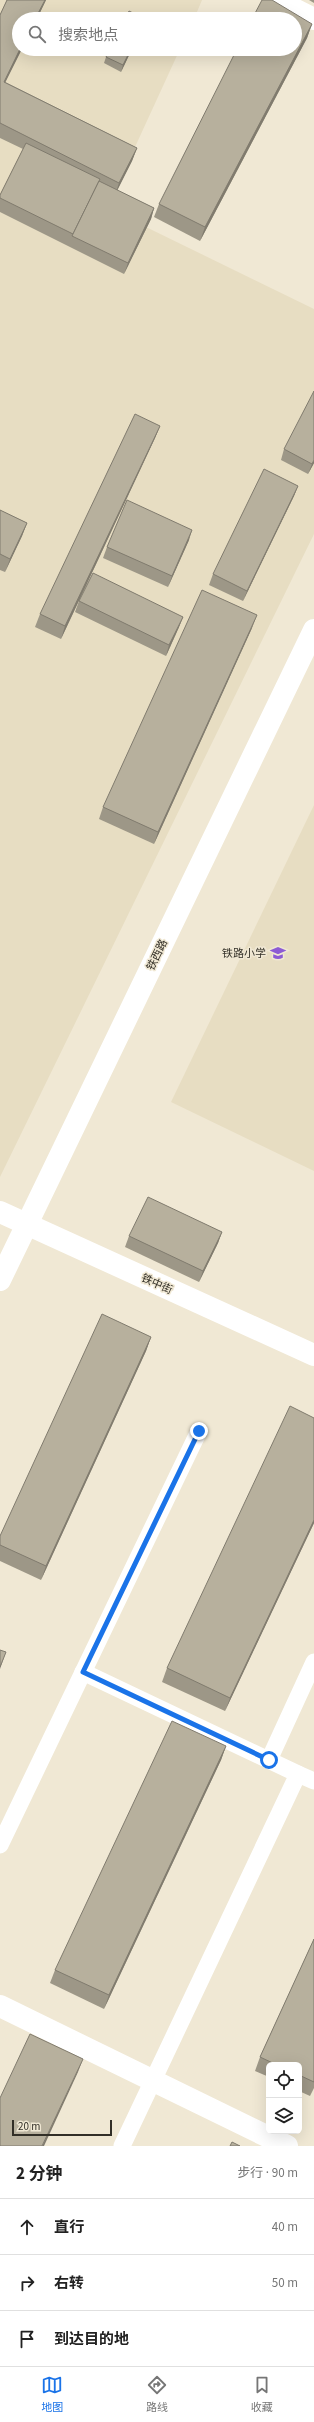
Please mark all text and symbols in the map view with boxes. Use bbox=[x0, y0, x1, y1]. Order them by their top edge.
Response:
search box bbox=[12, 12, 302, 56]
icon: search bbox=[26, 23, 48, 45]
text: 搜索地点 bbox=[58, 25, 118, 46]
street label: 铁西路 bbox=[143, 937, 171, 973]
school or university icon: 铁路小学 bbox=[269, 944, 287, 962]
place label: 铁路小学 bbox=[222, 946, 266, 961]
street label: 铁中街 bbox=[139, 1270, 175, 1298]
route end bbox=[190, 1422, 208, 1440]
route start bbox=[260, 1751, 278, 1769]
map controls bbox=[266, 2062, 302, 2134]
button: locate bbox=[266, 2062, 302, 2098]
button: layers bbox=[266, 2098, 302, 2134]
scale bar bbox=[12, 2118, 112, 2137]
text: 20 m bbox=[18, 2119, 40, 2134]
text: 2 分钟 bbox=[16, 2162, 62, 2186]
text: 步行 · 90 m bbox=[237, 2164, 298, 2182]
icon: ahead bbox=[16, 2216, 38, 2238]
text: 直行 bbox=[54, 2217, 84, 2238]
text: 40 m bbox=[272, 2218, 298, 2236]
icon: right bbox=[16, 2272, 38, 2294]
text: 右转 bbox=[54, 2273, 84, 2294]
text: 50 m bbox=[272, 2274, 298, 2292]
icon: arrive bbox=[16, 2328, 38, 2350]
text: 到达目的地 bbox=[54, 2329, 129, 2350]
tab: 地图 bbox=[41, 2374, 63, 2415]
tab: 路线 bbox=[146, 2374, 168, 2415]
tab: 收藏 bbox=[251, 2374, 273, 2415]

